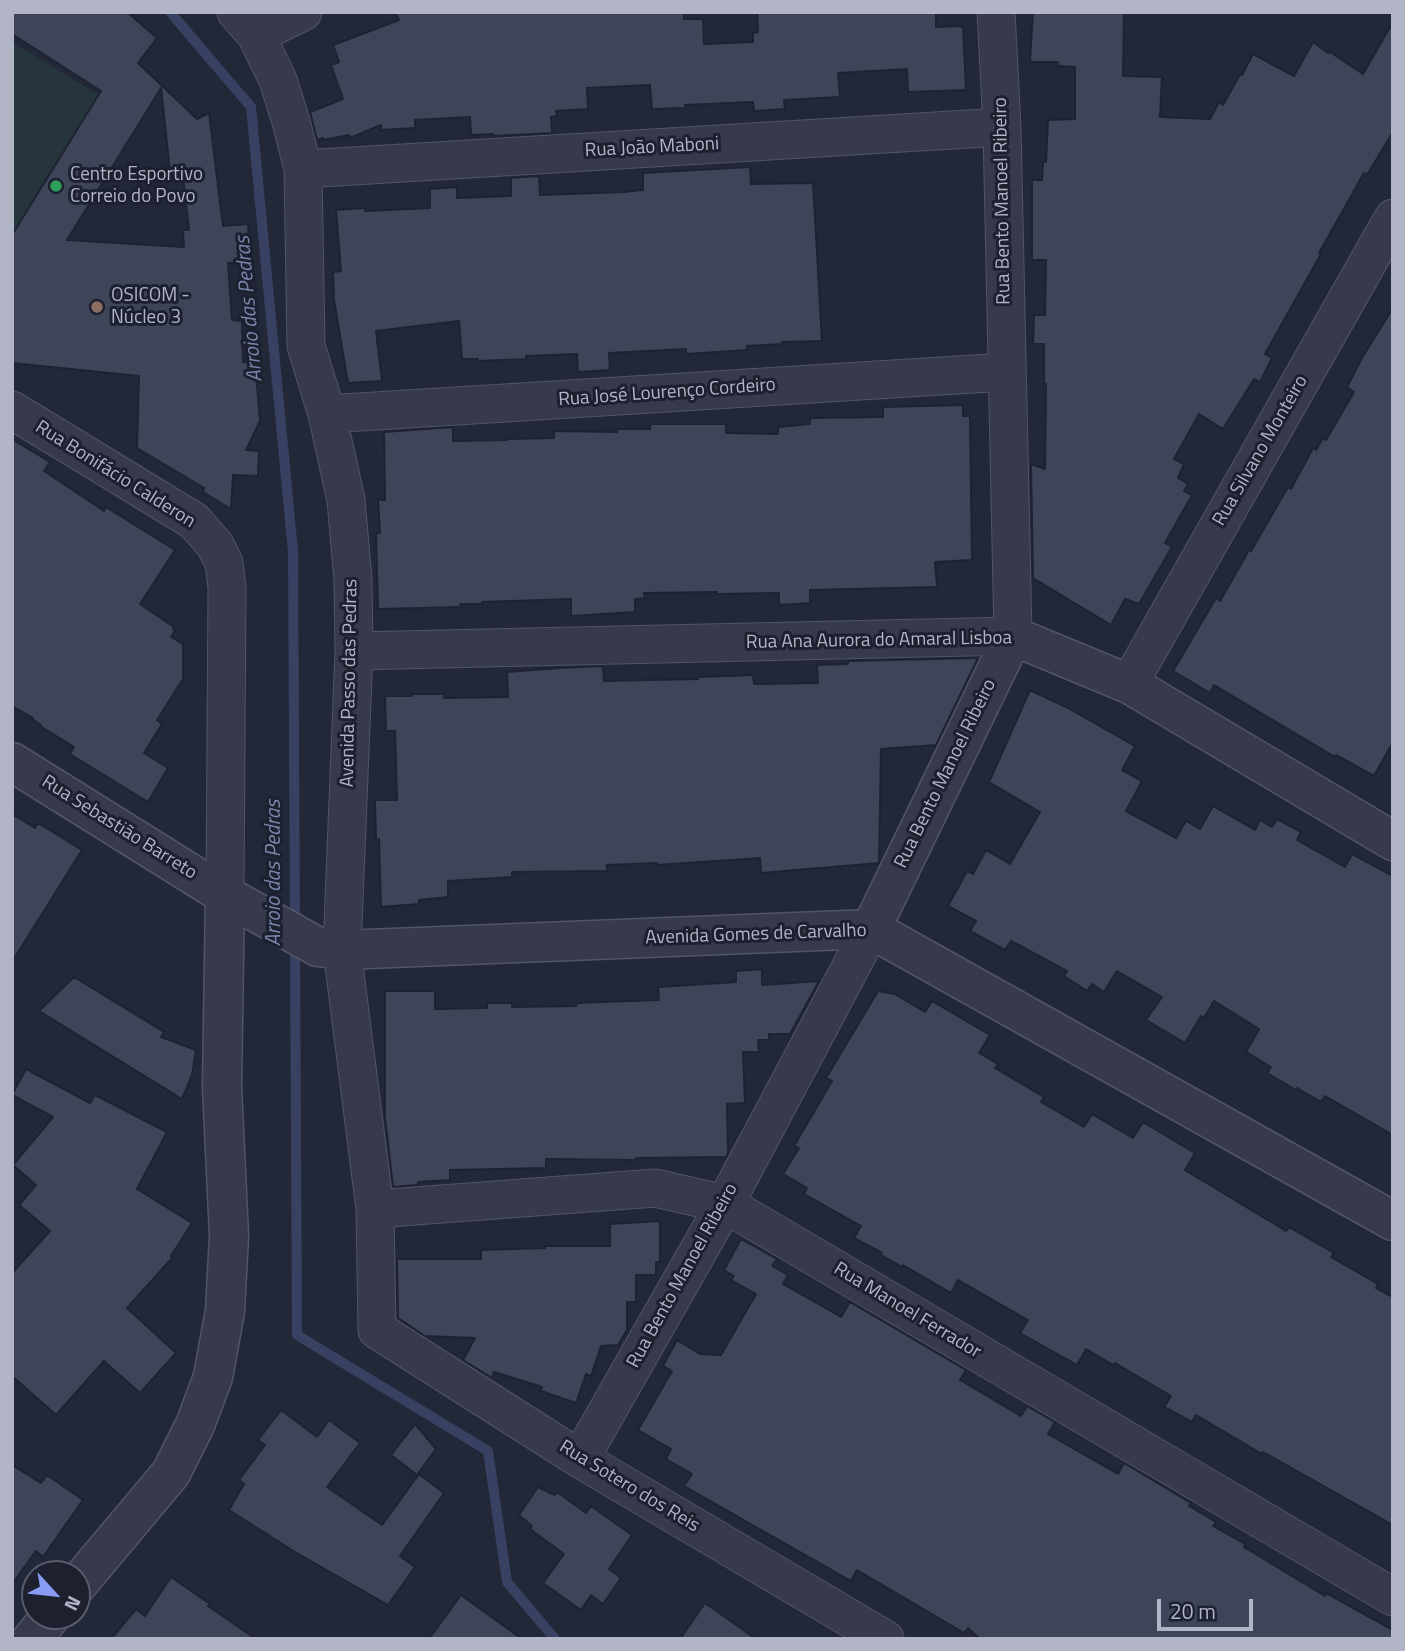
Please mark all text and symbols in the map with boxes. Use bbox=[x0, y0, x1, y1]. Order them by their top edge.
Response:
street label: Rua Bento Manoel Ribeiro bbox=[990, 97, 1016, 305]
street label: Rua João Maboni bbox=[584, 133, 720, 163]
place label: Centro Esportivo Correio do Povo bbox=[70, 164, 203, 208]
marker: Centro Esportivo Correio do Povo bbox=[48, 178, 64, 194]
water label: Arroio das Pedras bbox=[231, 235, 269, 383]
place label: OSICOM - Núcleo 3 bbox=[111, 285, 190, 329]
marker: OSICOM - Núcleo 3 bbox=[89, 299, 105, 315]
street label: Rua Silvano Monteiro bbox=[1209, 372, 1313, 530]
street label: Rua José Lourenço Cordeiro bbox=[558, 374, 776, 412]
street label: Rua Bonifácio Calderon bbox=[31, 416, 199, 534]
street label: Avenida Passo das Pedras bbox=[337, 579, 363, 787]
street label: Rua Ana Aurora do Amaral Lisboa bbox=[746, 627, 1012, 655]
street label: Rua Bento Manoel Ribeiro bbox=[890, 676, 1002, 872]
street label: Rua Sebastião Barreto bbox=[37, 771, 201, 885]
water label: Arroio das Pedras bbox=[262, 800, 288, 946]
street label: Avenida Gomes de Carvalho bbox=[645, 920, 867, 950]
street label: Rua Bento Manoel Ribeiro bbox=[623, 1180, 743, 1372]
street label: Rua Manoel Ferrador bbox=[829, 1258, 985, 1364]
street label: Rua Sotero dos Reis bbox=[555, 1436, 703, 1538]
north arrow bbox=[21, 1560, 91, 1630]
scale bar bbox=[1160, 1584, 1256, 1628]
text: N bbox=[57, 1591, 89, 1616]
text: 20 m bbox=[1170, 1595, 1216, 1627]

